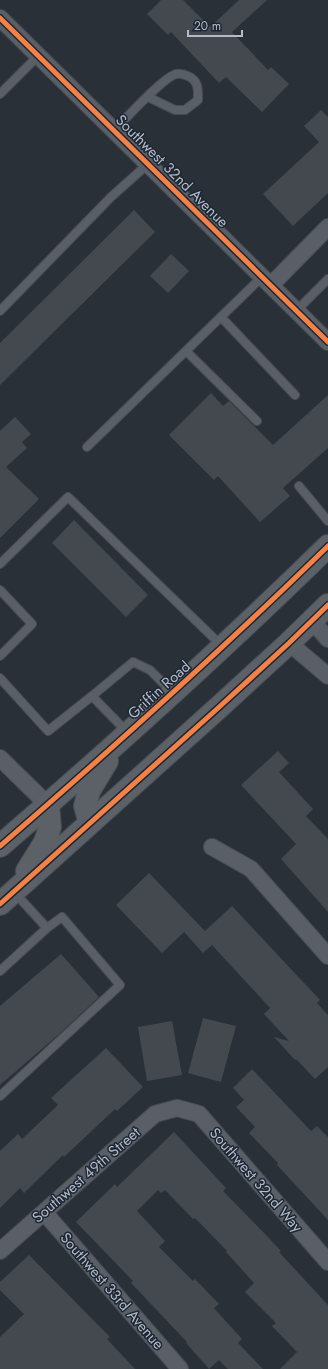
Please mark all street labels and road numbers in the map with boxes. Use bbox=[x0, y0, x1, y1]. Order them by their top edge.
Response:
street label: Southwest 32nd Avenue bbox=[111, 110, 234, 233]
street label: Griffin Road bbox=[123, 656, 195, 724]
street label: Southwest 49th Street bbox=[27, 1122, 145, 1228]
street label: Southwest 32nd Way bbox=[204, 1123, 308, 1237]
street label: Southwest 33rd Avenue bbox=[55, 1228, 169, 1355]

